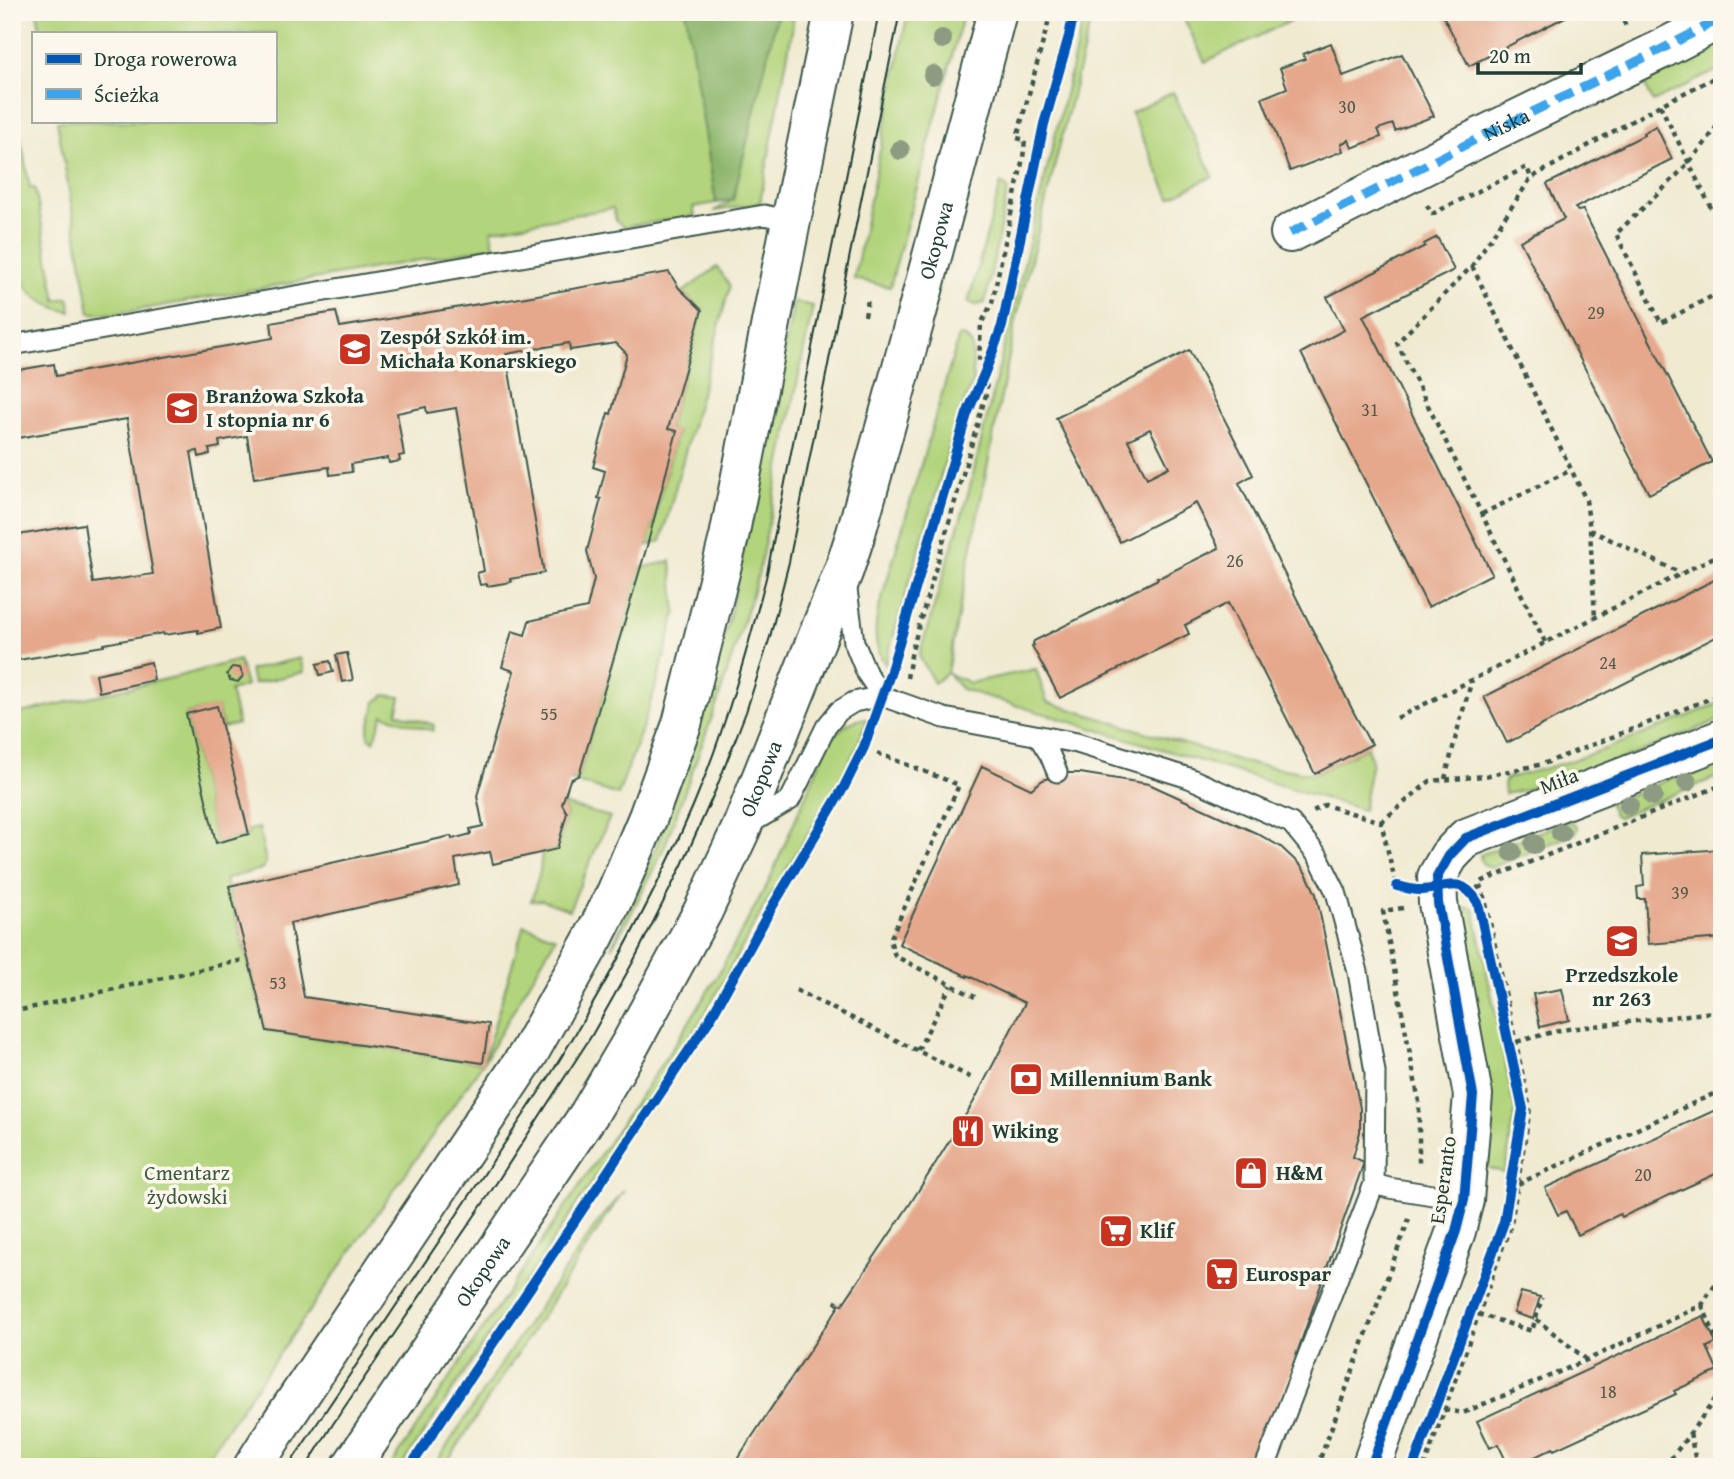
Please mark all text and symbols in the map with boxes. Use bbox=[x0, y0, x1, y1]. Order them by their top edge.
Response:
legend bbox=[32, 32, 276, 122]
scale bar bbox=[1478, 32, 1582, 76]
text: 20 m bbox=[1489, 40, 1531, 71]
text: Droga rowerowa bbox=[94, 43, 237, 74]
text: Ścieżka bbox=[94, 79, 159, 110]
house number: 30 bbox=[1338, 93, 1356, 120]
street label: Niska bbox=[1478, 100, 1535, 149]
street label: Okopowa bbox=[911, 198, 961, 283]
house number: 29 bbox=[1587, 299, 1605, 326]
place label: Zespół Szkół im. Michała Konarskiego bbox=[380, 321, 577, 376]
school or university icon: Zespół Szkół im. Michała Konarskiego bbox=[336, 330, 374, 368]
place label: Branżowa Szkoła I stopnia nr 6 bbox=[206, 380, 364, 435]
school or university icon: Branżowa Szkoła I stopnia nr 6 bbox=[163, 389, 201, 427]
house number: 31 bbox=[1361, 396, 1379, 423]
house number: 26 bbox=[1226, 547, 1244, 574]
house number: 24 bbox=[1599, 649, 1617, 676]
house number: 55 bbox=[540, 700, 558, 727]
street label: Okopowa bbox=[731, 736, 790, 822]
street label: Miła bbox=[1535, 759, 1583, 802]
house number: 39 bbox=[1671, 879, 1689, 906]
school or university icon: Przedszkole nr 263 bbox=[1603, 922, 1641, 960]
place label: Przedszkole nr 263 bbox=[1566, 959, 1678, 1014]
house number: 53 bbox=[269, 969, 287, 996]
bank icon: Millennium Bank bbox=[1007, 1060, 1045, 1098]
place label: Millennium Bank bbox=[1050, 1063, 1213, 1094]
restaurant icon: Wiking bbox=[949, 1112, 987, 1150]
place label: Wiking bbox=[992, 1115, 1059, 1146]
street label: Esperanto bbox=[1421, 1134, 1464, 1226]
shop icon: H&M bbox=[1232, 1154, 1270, 1192]
park label: Cmentarz żydowski bbox=[144, 1157, 230, 1212]
place label: H&M bbox=[1276, 1157, 1323, 1188]
house number: 20 bbox=[1634, 1161, 1652, 1188]
supermarket icon: Klif bbox=[1097, 1212, 1135, 1250]
place label: Klif bbox=[1140, 1215, 1176, 1246]
street label: Okopowa bbox=[447, 1229, 518, 1313]
supermarket icon: Eurospar bbox=[1203, 1255, 1241, 1293]
place label: Eurospar bbox=[1246, 1258, 1332, 1289]
house number: 18 bbox=[1599, 1378, 1617, 1405]

